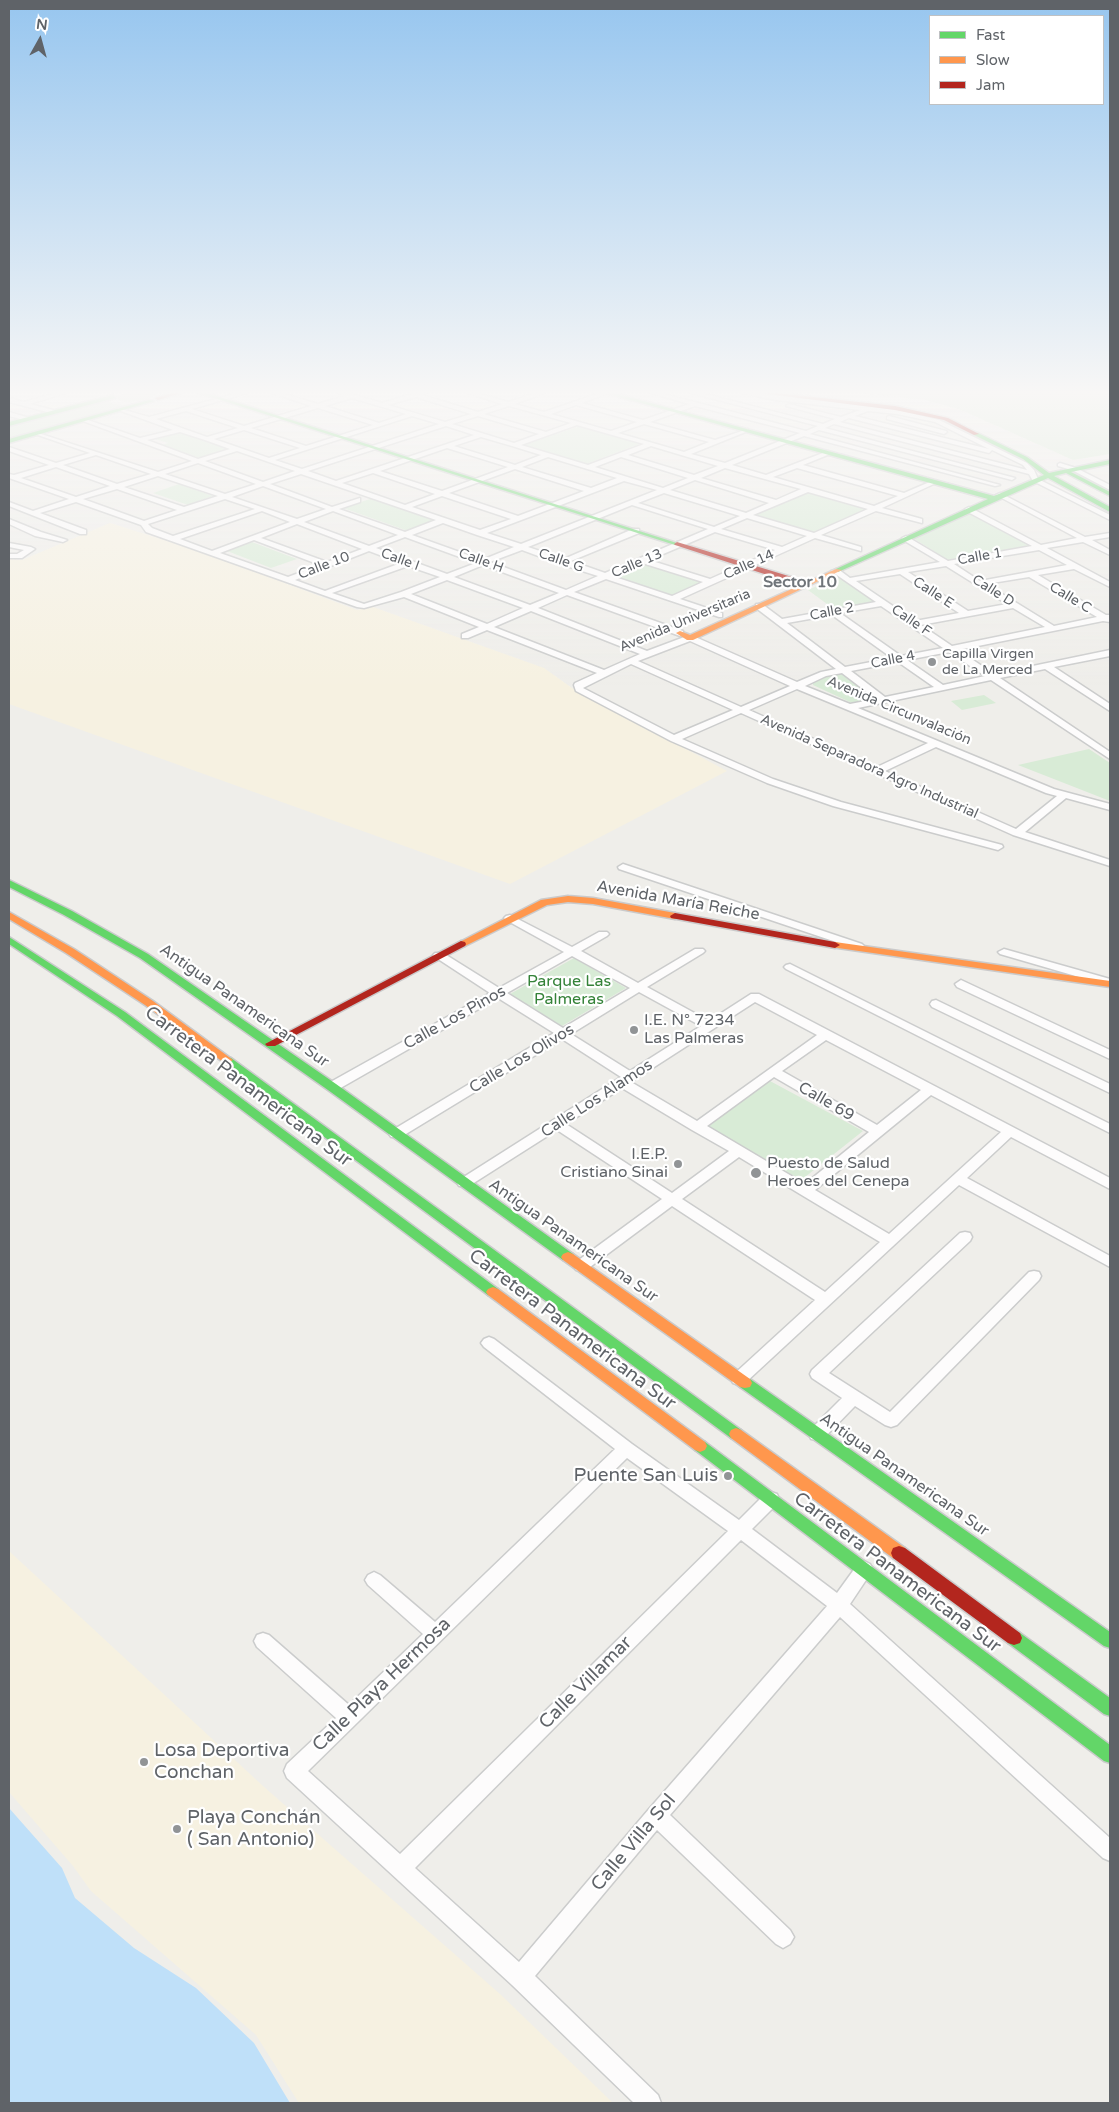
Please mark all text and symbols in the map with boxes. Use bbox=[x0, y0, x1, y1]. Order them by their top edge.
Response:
north arrow bbox=[15, 15, 65, 65]
text: N bbox=[35, 15, 49, 34]
legend bbox=[929, 15, 1104, 105]
text: Fast bbox=[976, 26, 1005, 44]
text: Slow bbox=[976, 51, 1010, 69]
text: Jam bbox=[976, 76, 1005, 94]
street label: Calle I bbox=[378, 545, 422, 575]
street label: Calle H bbox=[456, 545, 506, 577]
street label: Calle G bbox=[536, 545, 586, 577]
street label: Calle 1 bbox=[956, 545, 1004, 569]
street label: Calle 13 bbox=[609, 546, 665, 582]
street label: Calle 14 bbox=[721, 546, 777, 584]
street label: Calle 10 bbox=[296, 549, 352, 583]
street label: Calle D bbox=[969, 572, 1017, 610]
district label: Sector 10 bbox=[763, 573, 837, 593]
street label: Calle E bbox=[910, 574, 956, 612]
street label: Calle C bbox=[1046, 579, 1094, 617]
street label: Avenida Universitaria bbox=[617, 586, 753, 656]
street label: Calle 2 bbox=[808, 599, 856, 625]
street label: Calle F bbox=[888, 602, 934, 640]
place label: Capilla Virgen de La Merced bbox=[942, 646, 1034, 679]
street label: Calle 4 bbox=[869, 647, 917, 673]
marker: Capilla Virgen de La Merced bbox=[926, 656, 938, 668]
street label: Avenida Circunvalación bbox=[824, 673, 974, 749]
street label: Avenida Separadora Agro Industrial bbox=[758, 711, 980, 823]
street label: Avenida María Reiche bbox=[595, 877, 761, 925]
street label: Antigua Panamericana Sur bbox=[156, 940, 332, 1072]
park label: Parque Las Palmeras bbox=[527, 972, 611, 1010]
street label: Calle Los Pinos bbox=[401, 982, 509, 1054]
street label: Carretera Panamericana Sur bbox=[140, 1002, 356, 1172]
place label: I.E. N° 7234 Las Palmeras bbox=[644, 1011, 744, 1049]
street label: Calle Los Olivos bbox=[466, 1020, 578, 1098]
marker: I.E. N° 7234 Las Palmeras bbox=[628, 1024, 640, 1036]
street label: Calle Los Alamos bbox=[538, 1056, 656, 1142]
street label: Calle 69 bbox=[795, 1078, 857, 1126]
place label: I.E.P. Cristiano Sinai bbox=[560, 1145, 668, 1183]
place label: Puesto de Salud Heroes del Cenepa bbox=[767, 1154, 910, 1192]
marker: I.E.P. Cristiano Sinai bbox=[672, 1158, 684, 1170]
marker: Puesto de Salud Heroes del Cenepa bbox=[749, 1166, 763, 1180]
street label: Antigua Panamericana Sur bbox=[485, 1175, 661, 1307]
street label: Carretera Panamericana Sur bbox=[464, 1245, 680, 1415]
street label: Antigua Panamericana Sur bbox=[816, 1409, 992, 1541]
place label: Puente San Luis bbox=[574, 1465, 718, 1487]
marker: Puente San Luis bbox=[722, 1470, 734, 1482]
street label: Carretera Panamericana Sur bbox=[789, 1488, 1005, 1658]
street label: Calle Playa Hermosa bbox=[308, 1613, 456, 1757]
street label: Calle Villamar bbox=[535, 1632, 637, 1734]
place label: Losa Deportiva Conchan bbox=[154, 1740, 289, 1784]
marker: Losa Deportiva Conchan bbox=[138, 1756, 150, 1768]
street label: Calle Villa Sol bbox=[587, 1790, 681, 1896]
place label: Playa Conchán ( San Antonio) bbox=[187, 1807, 321, 1851]
marker: Playa Conchán ( San Antonio) bbox=[171, 1823, 183, 1835]

